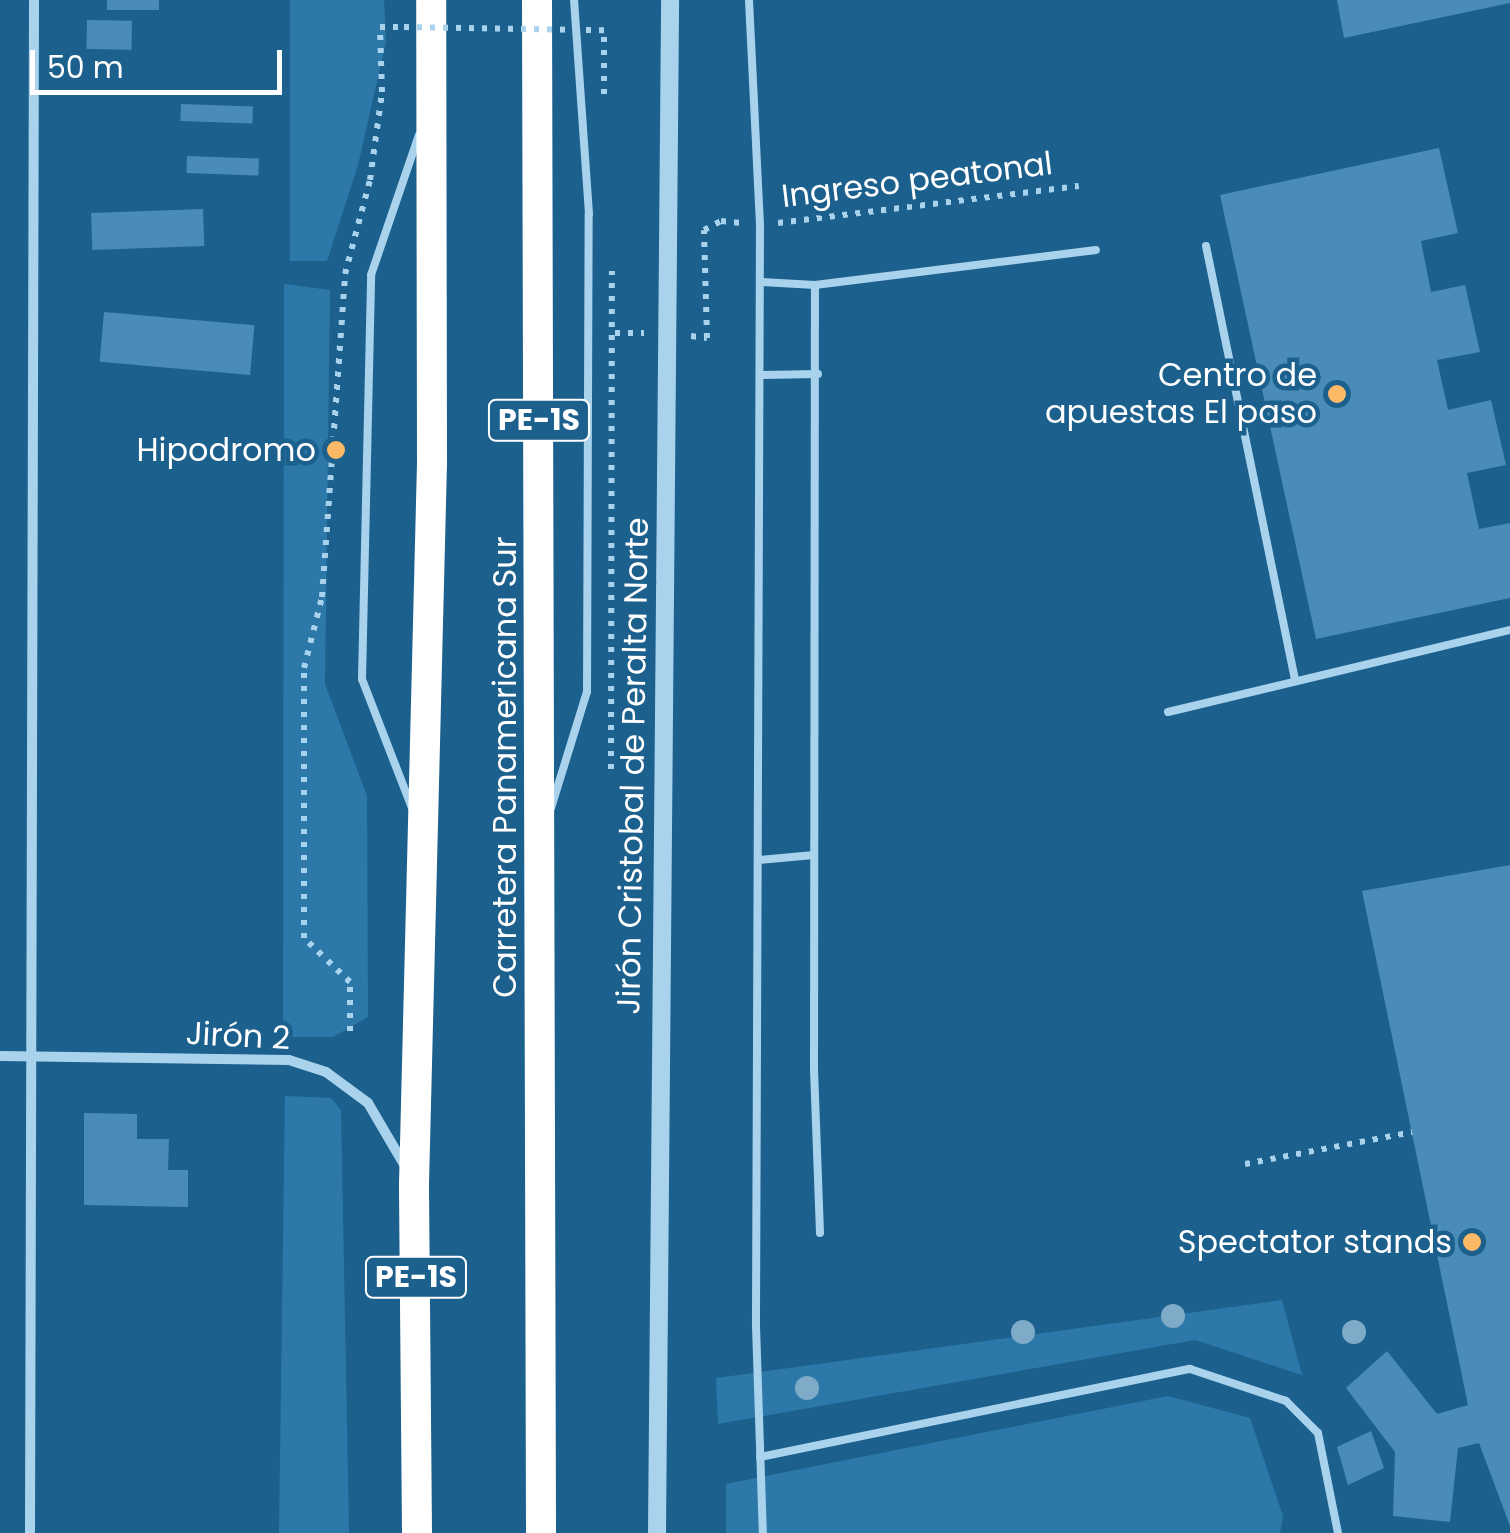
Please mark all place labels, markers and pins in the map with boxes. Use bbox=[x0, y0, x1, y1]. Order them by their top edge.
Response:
place label: Centro de apuestas El paso bbox=[1045, 357, 1317, 432]
marker: Centro de apuestas El paso bbox=[1326, 383, 1348, 405]
place label: Hipodromo bbox=[136, 431, 316, 469]
marker: Hipodromo bbox=[325, 439, 347, 461]
place label: Spectator stands bbox=[1178, 1223, 1452, 1261]
marker: Spectator stands bbox=[1461, 1231, 1483, 1253]

